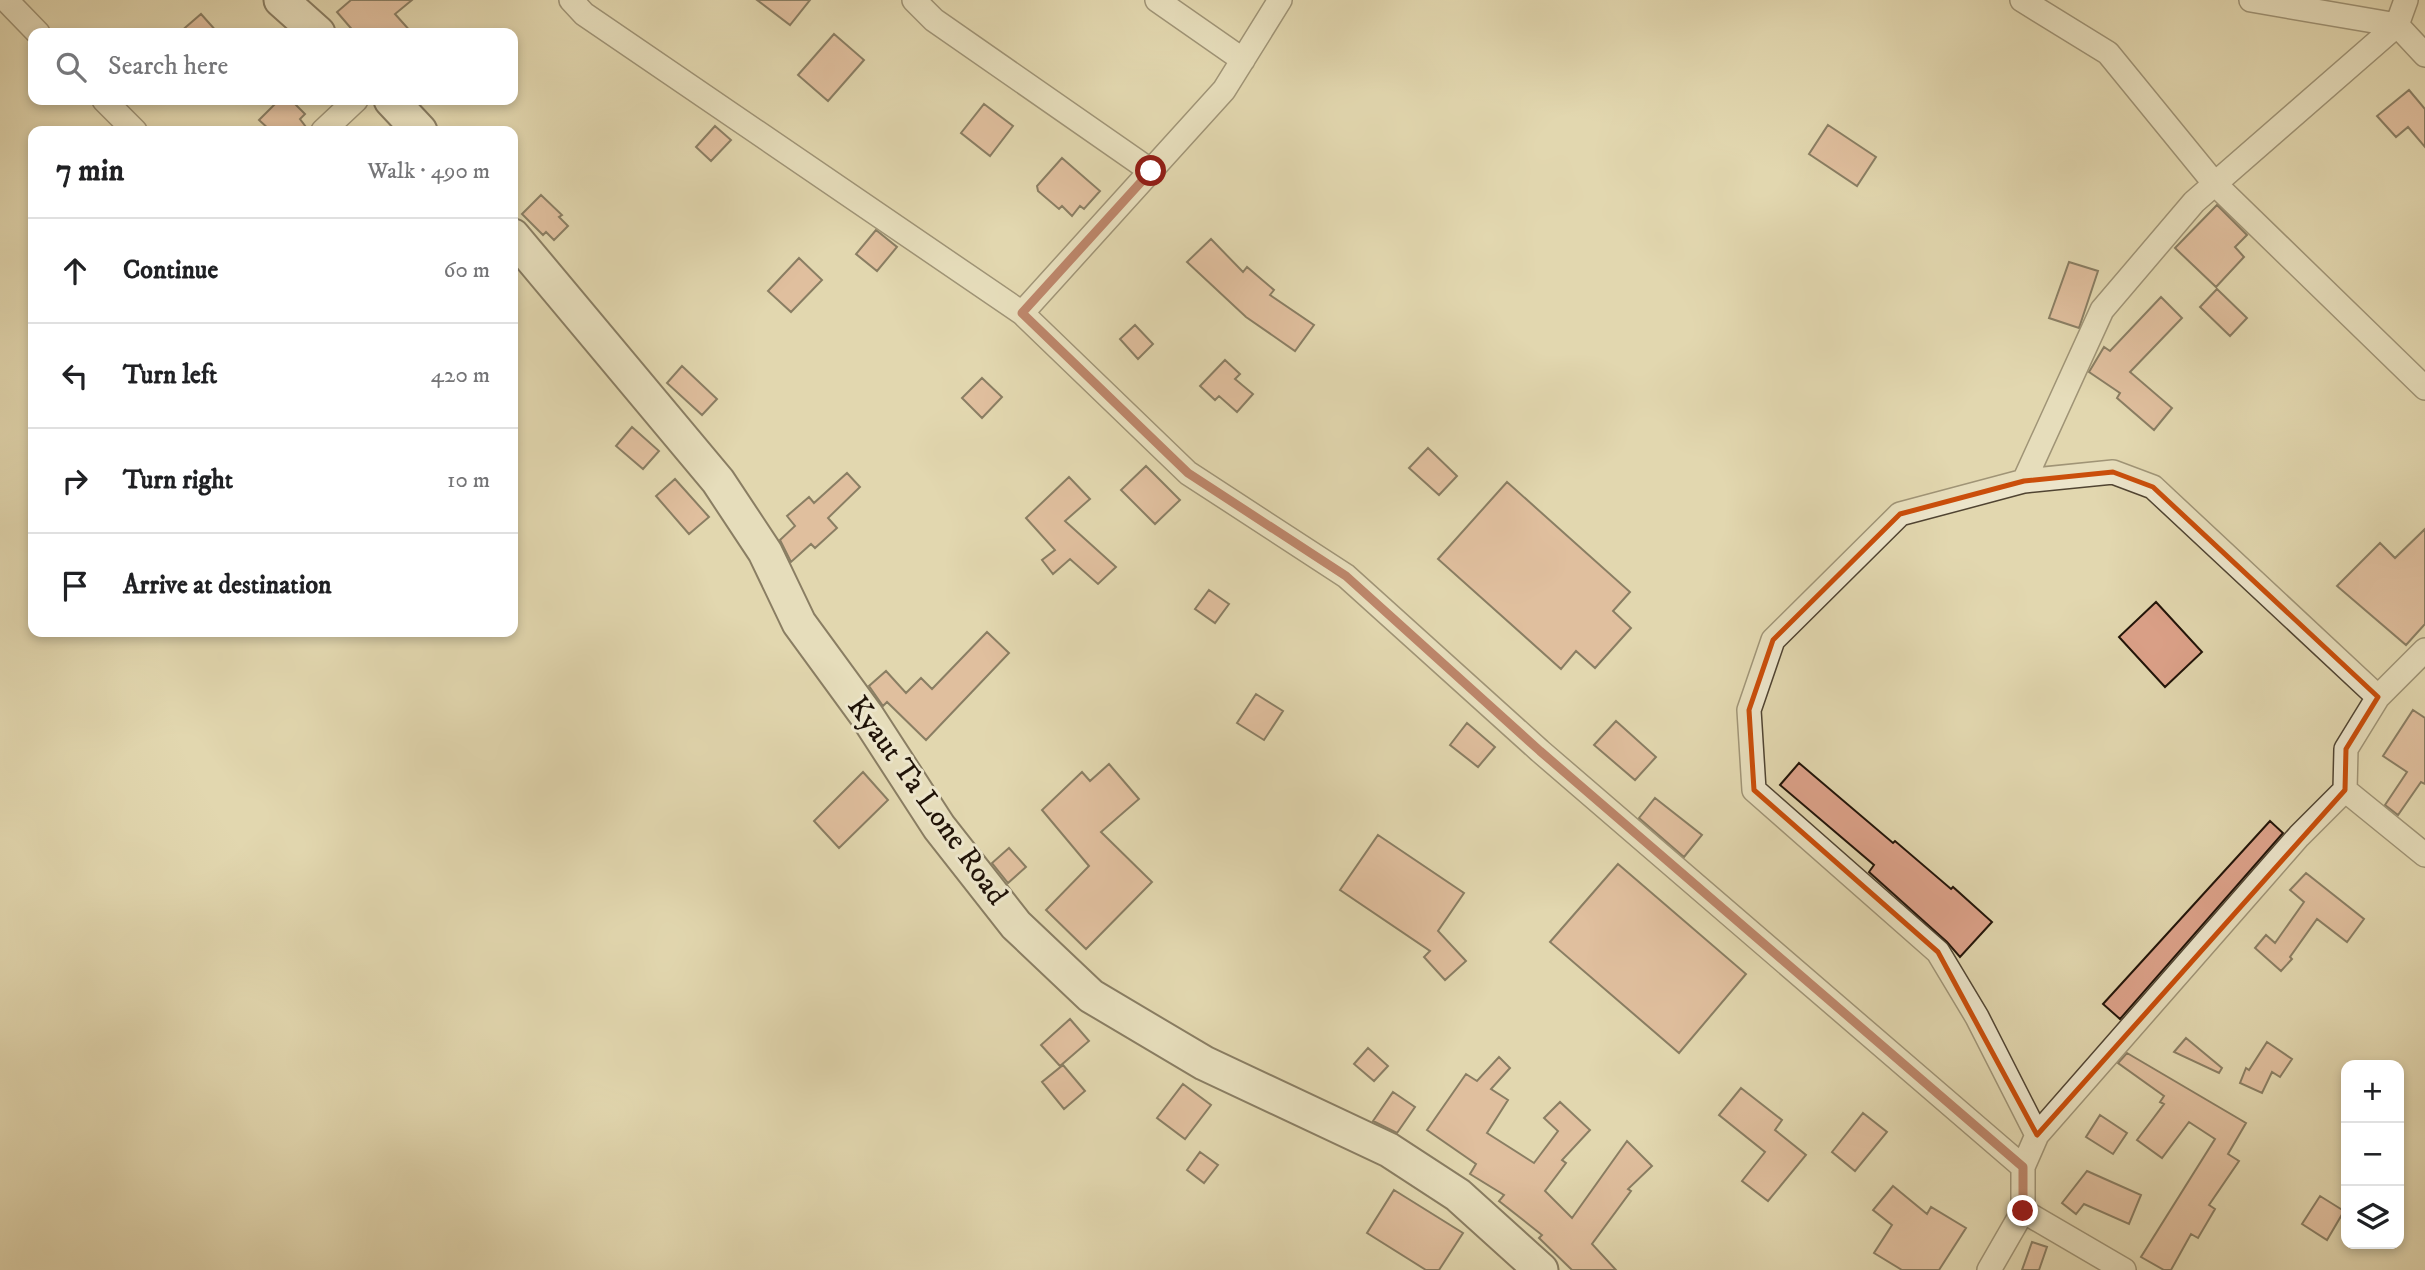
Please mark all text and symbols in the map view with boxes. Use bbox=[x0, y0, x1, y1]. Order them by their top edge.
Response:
search box bbox=[28, 28, 518, 105]
icon: search bbox=[52, 48, 90, 86]
text: Search here bbox=[108, 50, 228, 83]
text: 7 min bbox=[56, 153, 124, 190]
route start bbox=[1135, 155, 1166, 186]
text: Walk · 490 m bbox=[368, 157, 490, 186]
icon: ahead bbox=[56, 252, 94, 290]
text: Continue bbox=[123, 254, 218, 287]
text: 60 m bbox=[443, 256, 490, 285]
icon: left bbox=[56, 357, 94, 395]
text: Turn left bbox=[123, 359, 217, 392]
text: 420 m bbox=[431, 361, 490, 390]
icon: right bbox=[56, 462, 94, 500]
text: Turn right bbox=[123, 464, 233, 497]
text: 10 m bbox=[447, 466, 490, 495]
icon: arrive bbox=[56, 567, 94, 605]
text: Arrive at destination bbox=[123, 569, 332, 602]
street label: Kyaut Ta Lone Road bbox=[839, 689, 1015, 913]
map controls bbox=[2341, 1060, 2404, 1249]
button: + bbox=[2341, 1060, 2404, 1123]
button: − bbox=[2341, 1123, 2404, 1186]
button: layers bbox=[2341, 1186, 2404, 1249]
route end bbox=[2007, 1195, 2038, 1226]

